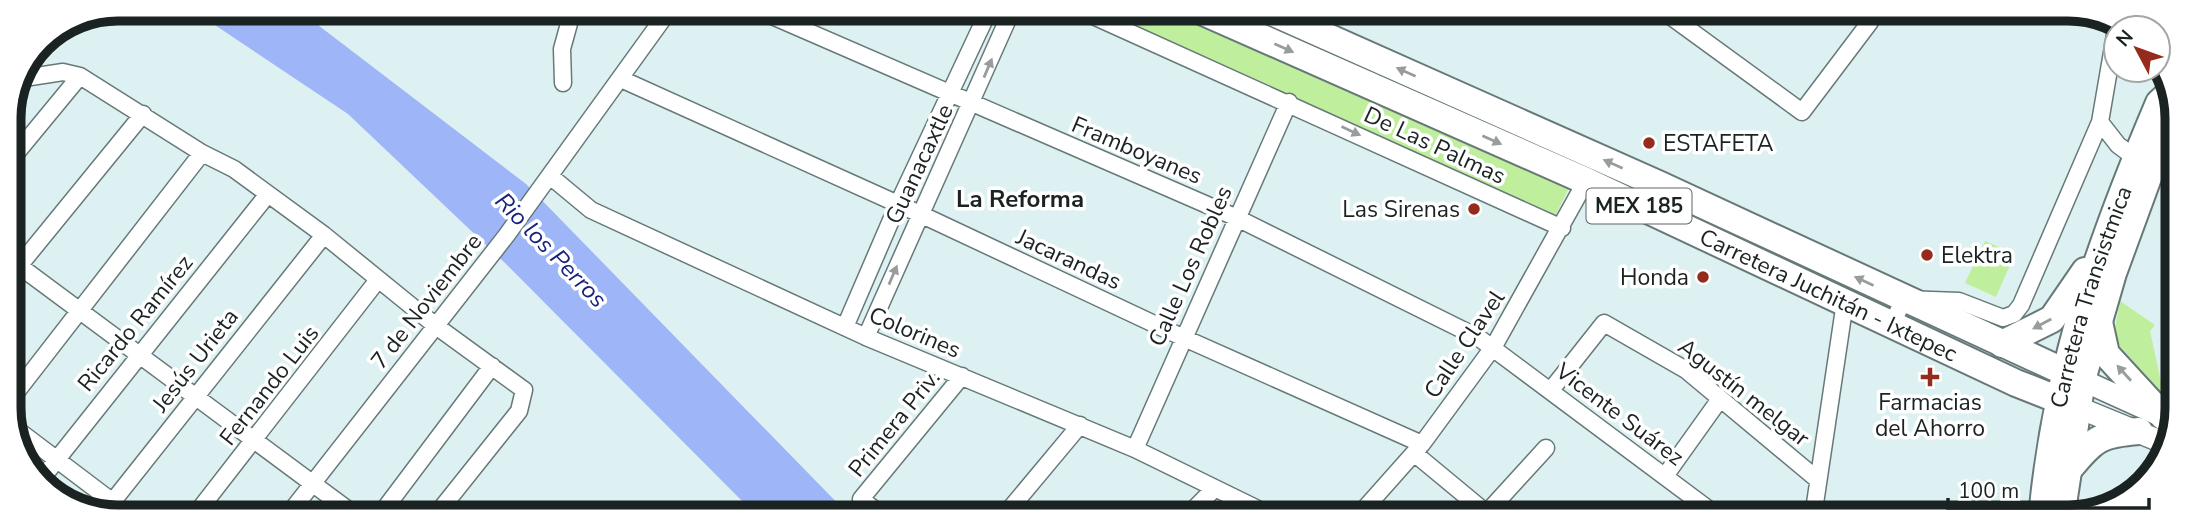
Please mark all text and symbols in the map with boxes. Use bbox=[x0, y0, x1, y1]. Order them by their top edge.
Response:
north arrow bbox=[2102, 14, 2172, 84]
text: N bbox=[2110, 25, 2139, 52]
one-way arrow bbox=[1274, 42, 1294, 54]
one-way arrow bbox=[982, 57, 993, 78]
one-way arrow bbox=[1395, 66, 1416, 77]
street label: Guanacaxtle bbox=[878, 99, 961, 229]
street label: De Las Palmas bbox=[1359, 99, 1511, 192]
street label: Framboyanes bbox=[1067, 109, 1207, 192]
one-way arrow bbox=[1341, 125, 1361, 137]
place label: ESTAFETA bbox=[1663, 128, 1774, 159]
one-way arrow bbox=[1482, 134, 1502, 146]
marker: ESTAFETA bbox=[1641, 135, 1657, 151]
one-way arrow bbox=[1603, 158, 1624, 169]
street label: Calle Los Robles bbox=[1141, 181, 1240, 351]
street label: Carretera Transistmica bbox=[2043, 182, 2140, 411]
district label: La Reforma bbox=[956, 183, 1084, 215]
water label: Rio los Perros bbox=[488, 185, 614, 315]
road number: MEX 185 bbox=[1586, 188, 1692, 224]
place label: Las Sirenas bbox=[1342, 194, 1460, 225]
marker: Las Sirenas bbox=[1466, 201, 1482, 217]
street label: Jacarandas bbox=[1010, 221, 1126, 297]
street label: Carretera Juchitán - Ixtepec bbox=[1694, 222, 1962, 369]
street label: 7 de Noviembre bbox=[364, 227, 489, 375]
place label: Elektra bbox=[1941, 240, 2013, 271]
marker: Elektra bbox=[1919, 247, 1935, 263]
street label: Ricardo Ramírez bbox=[71, 249, 200, 398]
place label: Honda bbox=[1620, 262, 1689, 293]
one-way arrow bbox=[888, 264, 899, 285]
marker: Honda bbox=[1695, 269, 1711, 285]
one-way arrow bbox=[1854, 275, 1874, 286]
street label: Calle Clavel bbox=[1417, 284, 1512, 404]
street label: Colorines bbox=[864, 299, 965, 366]
street label: Jesús Urieta bbox=[145, 302, 246, 419]
one-way arrow bbox=[2032, 318, 2051, 330]
street label: Fernando Luis bbox=[213, 319, 326, 452]
street label: Agustín melgar bbox=[1672, 331, 1816, 454]
street label: Vicente Suárez bbox=[1548, 355, 1690, 473]
street label: Primera Priv. bbox=[841, 363, 947, 484]
one-way arrow bbox=[2116, 364, 2132, 382]
marker: Farmacias del Ahorro bbox=[1922, 369, 1938, 385]
place label: Farmacias del Ahorro bbox=[1875, 387, 1985, 444]
scale bar bbox=[1948, 466, 2149, 510]
text: 100 m bbox=[1958, 477, 2019, 505]

